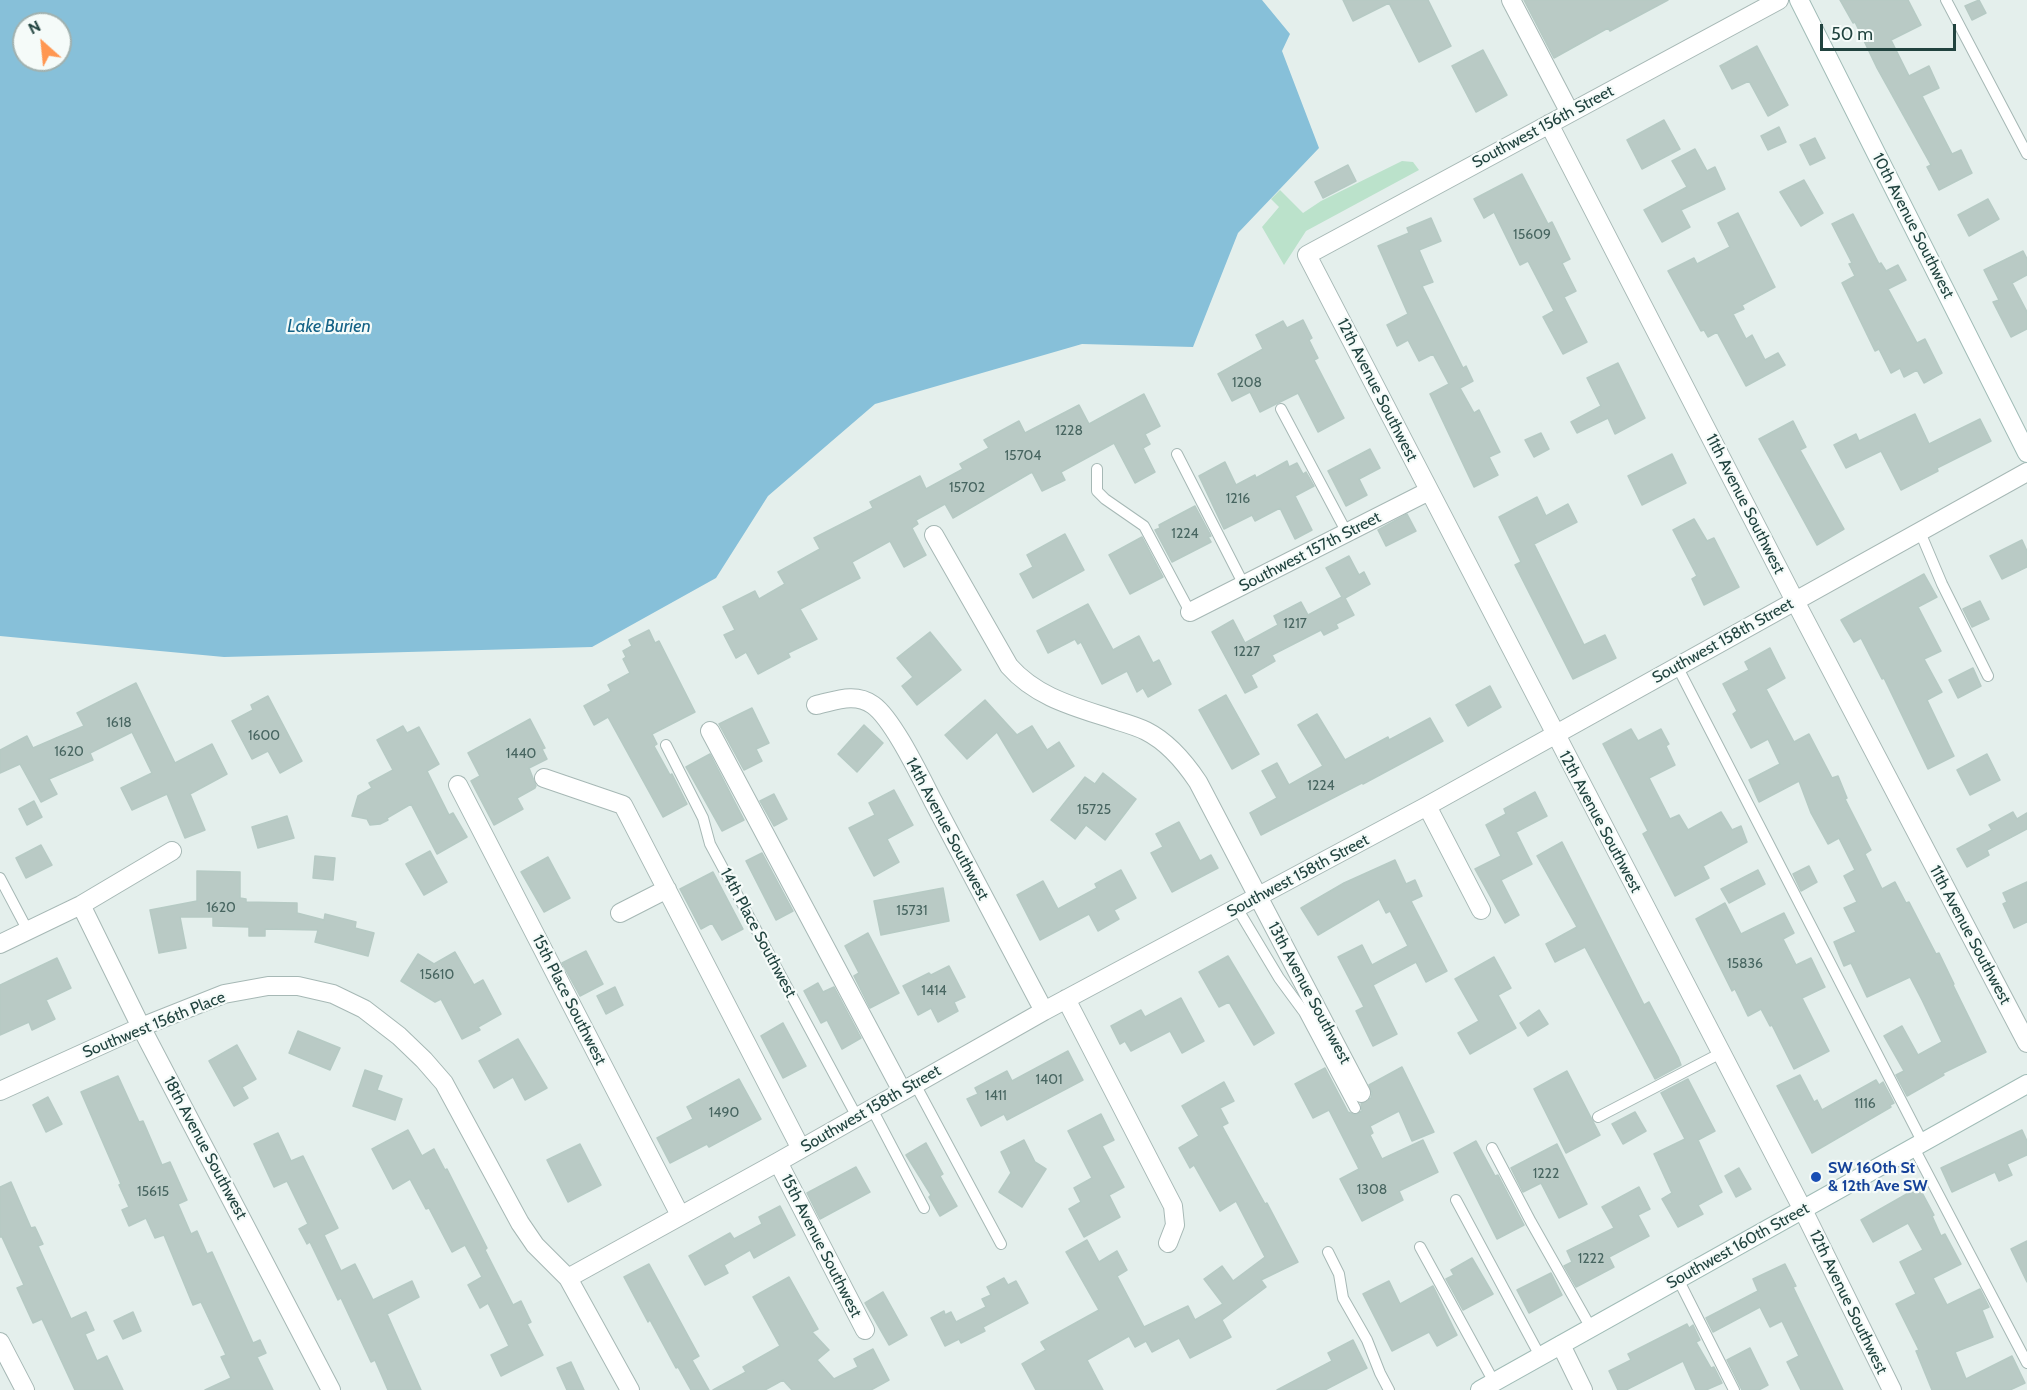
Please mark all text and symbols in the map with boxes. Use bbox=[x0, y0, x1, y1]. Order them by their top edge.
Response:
north arrow bbox=[12, 12, 72, 72]
scale bar bbox=[1823, 12, 1960, 50]
text: N bbox=[25, 16, 44, 38]
text: 50 m bbox=[1831, 23, 1873, 45]
street label: Southwest 156th Street bbox=[1469, 82, 1617, 172]
street label: 10th Avenue Southwest bbox=[1868, 150, 1958, 302]
house number: 15609 bbox=[1513, 227, 1551, 243]
street label: 12th Avenue Southwest bbox=[1333, 315, 1421, 465]
water label: Lake Burien bbox=[287, 316, 371, 338]
house number: 1208 bbox=[1232, 375, 1262, 391]
house number: 1228 bbox=[1055, 423, 1083, 439]
street label: 11th Avenue Southwest bbox=[1701, 431, 1789, 577]
house number: 15704 bbox=[1005, 448, 1041, 464]
house number: 15702 bbox=[949, 480, 985, 496]
house number: 1216 bbox=[1226, 491, 1250, 507]
street label: Southwest 157th Street bbox=[1236, 508, 1384, 596]
house number: 1224 bbox=[1171, 526, 1199, 542]
street label: Southwest 158th Street bbox=[1649, 594, 1797, 688]
house number: 1217 bbox=[1283, 616, 1307, 632]
house number: 1227 bbox=[1234, 644, 1260, 660]
house number: 1618 bbox=[106, 715, 132, 731]
house number: 1600 bbox=[248, 728, 280, 744]
house number: 1620 bbox=[54, 744, 84, 760]
house number: 1440 bbox=[506, 746, 536, 762]
street label: 12th Avenue Southwest bbox=[1554, 748, 1646, 896]
street label: 14th Avenue Southwest bbox=[901, 754, 993, 904]
house number: 1224 bbox=[1307, 778, 1335, 794]
house number: 15725 bbox=[1077, 802, 1111, 818]
street label: Southwest 158th Street bbox=[1224, 830, 1372, 922]
street label: 11th Avenue Southwest bbox=[1925, 862, 2015, 1008]
street label: 14th Place Southwest bbox=[716, 865, 800, 1001]
house number: 1620 bbox=[206, 900, 236, 916]
house number: 15731 bbox=[896, 903, 928, 919]
street label: 13th Avenue Southwest bbox=[1263, 919, 1355, 1067]
street label: 15th Place Southwest bbox=[528, 932, 610, 1068]
house number: 15836 bbox=[1727, 956, 1763, 972]
house number: 15610 bbox=[420, 967, 454, 983]
house number: 1414 bbox=[921, 983, 947, 999]
street label: Southwest 156th Place bbox=[80, 988, 228, 1062]
street label: Southwest 158th Street bbox=[798, 1061, 944, 1157]
house number: 1401 bbox=[1036, 1072, 1062, 1088]
street label: 18th Avenue Southwest bbox=[159, 1073, 251, 1223]
house number: 1411 bbox=[985, 1088, 1007, 1104]
house number: 1116 bbox=[1854, 1096, 1876, 1112]
house number: 1490 bbox=[709, 1105, 739, 1121]
place label: SW 160th St & 12th Ave SW bbox=[1828, 1158, 1928, 1196]
house number: 1222 bbox=[1533, 1166, 1559, 1182]
marker: SW 160th St & 12th Ave SW bbox=[1809, 1170, 1823, 1184]
street label: 15th Avenue Southwest bbox=[777, 1171, 865, 1321]
house number: 1308 bbox=[1357, 1182, 1387, 1198]
house number: 15615 bbox=[137, 1184, 169, 1200]
street label: Southwest 160th Street bbox=[1663, 1199, 1813, 1293]
street label: 12th Avenue Southwest bbox=[1805, 1227, 1891, 1377]
house number: 1222 bbox=[1578, 1251, 1604, 1267]

